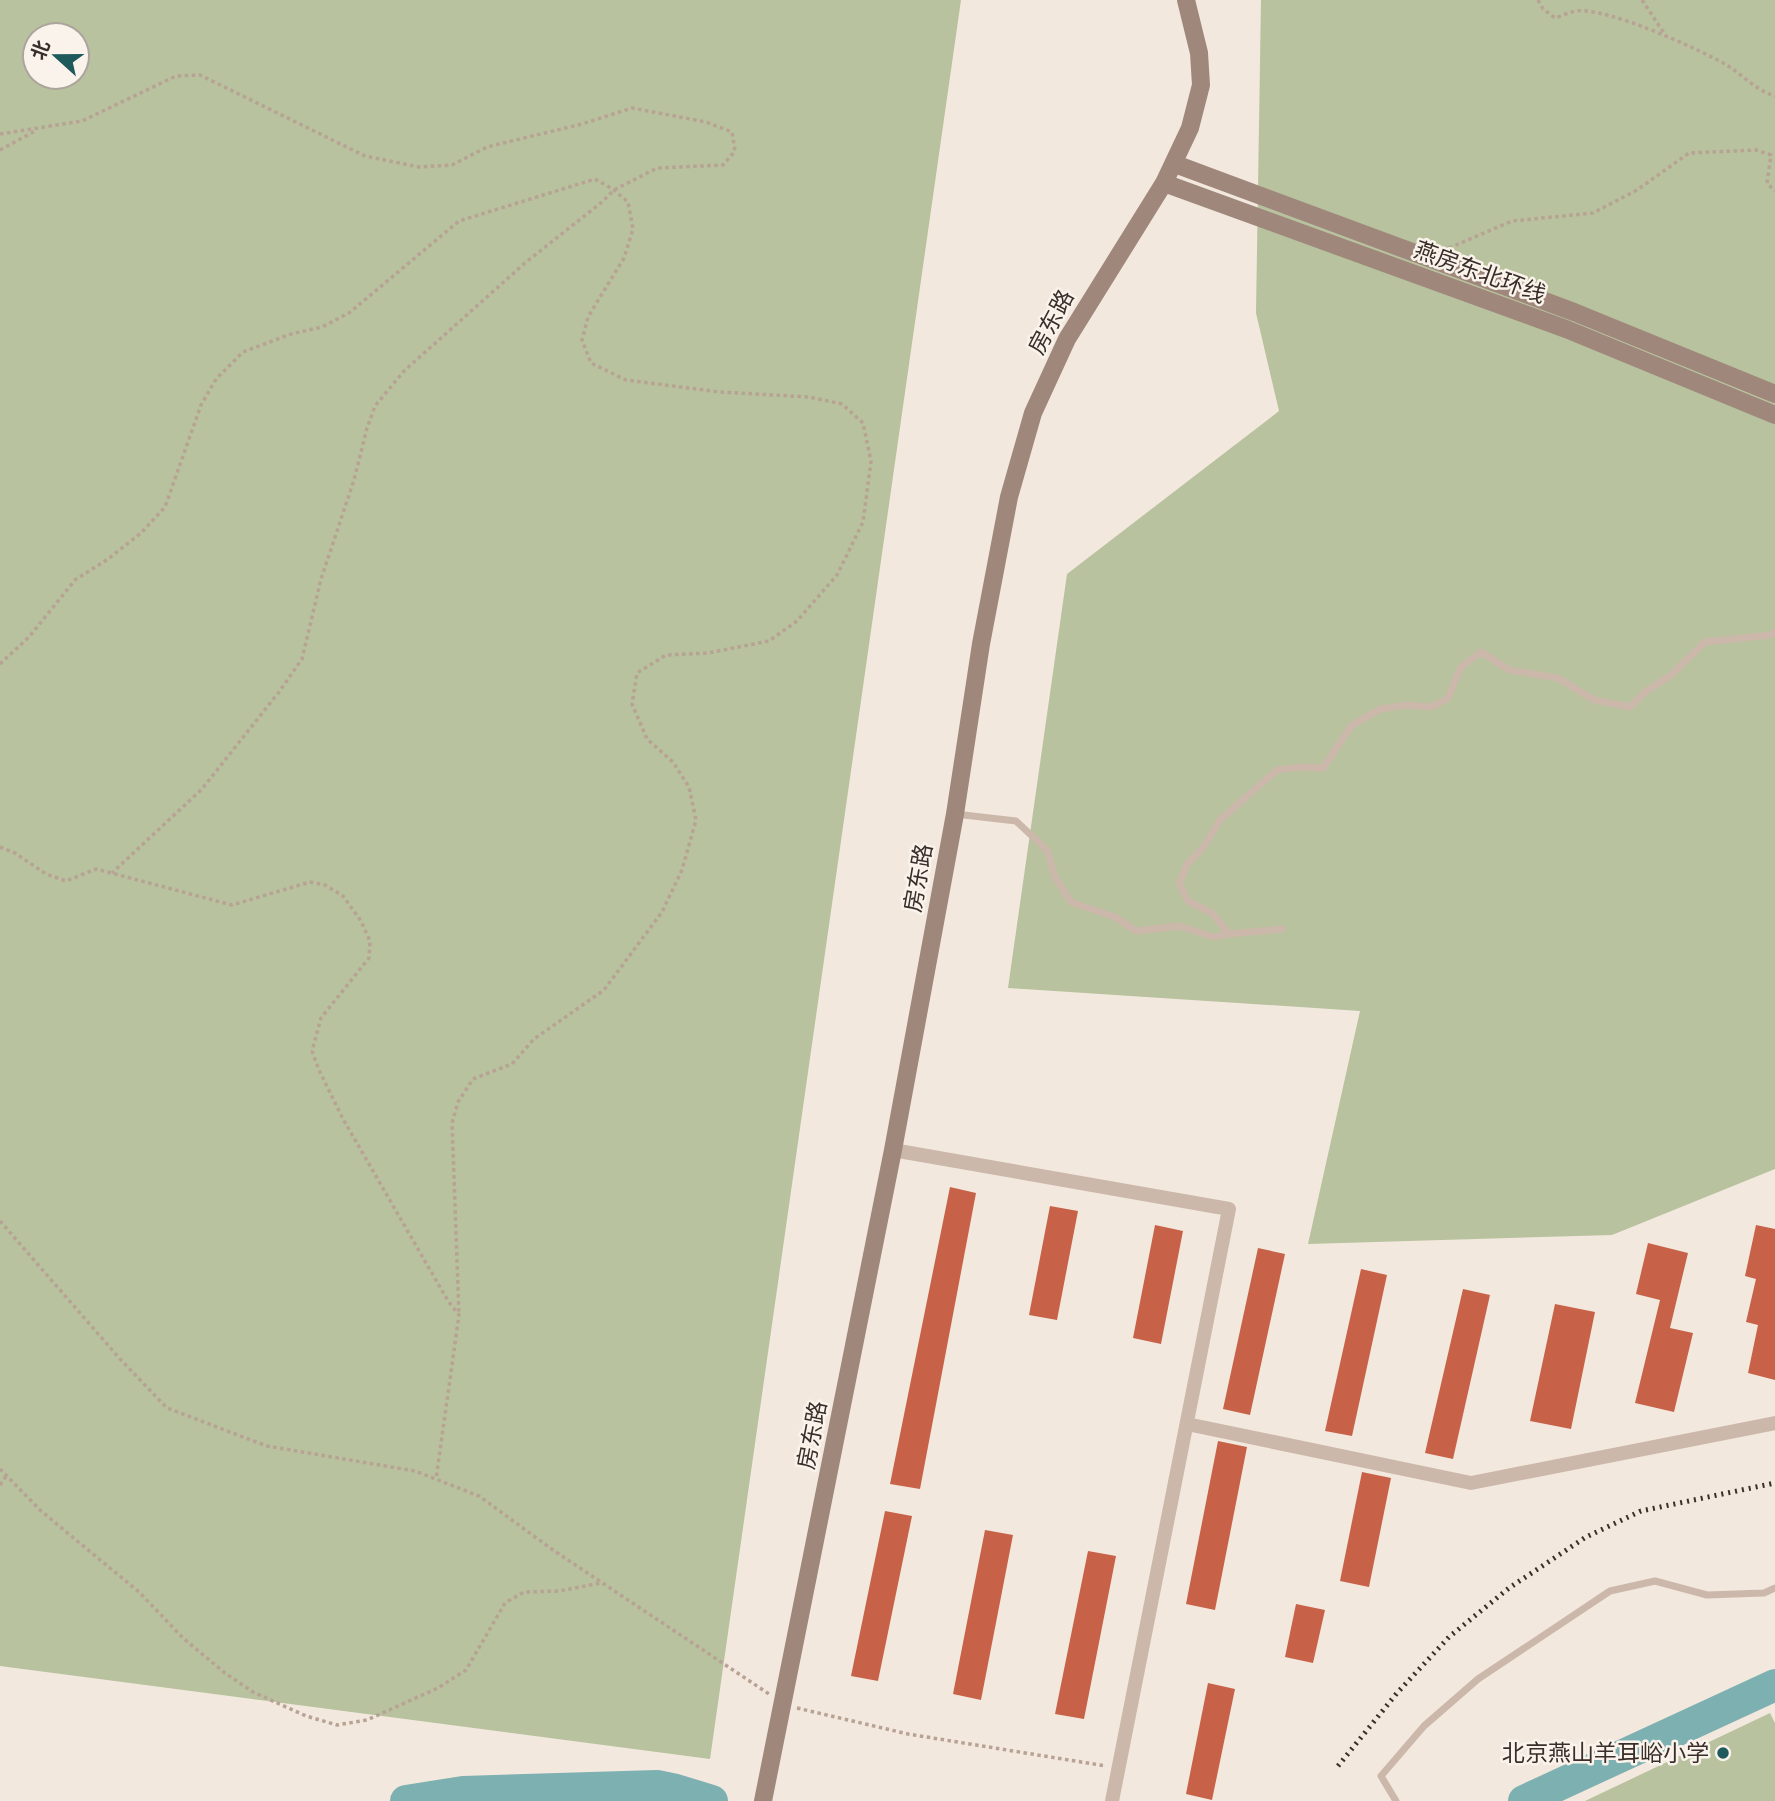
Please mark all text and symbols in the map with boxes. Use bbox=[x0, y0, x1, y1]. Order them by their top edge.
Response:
north arrow bbox=[21, 21, 91, 91]
text: 北 bbox=[26, 37, 54, 63]
street label: 燕房东北环线 bbox=[1411, 236, 1549, 308]
street label: 房东路 bbox=[1023, 285, 1079, 359]
street label: 房东路 bbox=[899, 842, 937, 914]
street label: 房东路 bbox=[793, 1399, 831, 1471]
place label: 北京燕山羊耳峪小学 bbox=[1502, 1740, 1709, 1766]
marker: 北京燕山羊耳峪小学 bbox=[1715, 1745, 1731, 1761]

